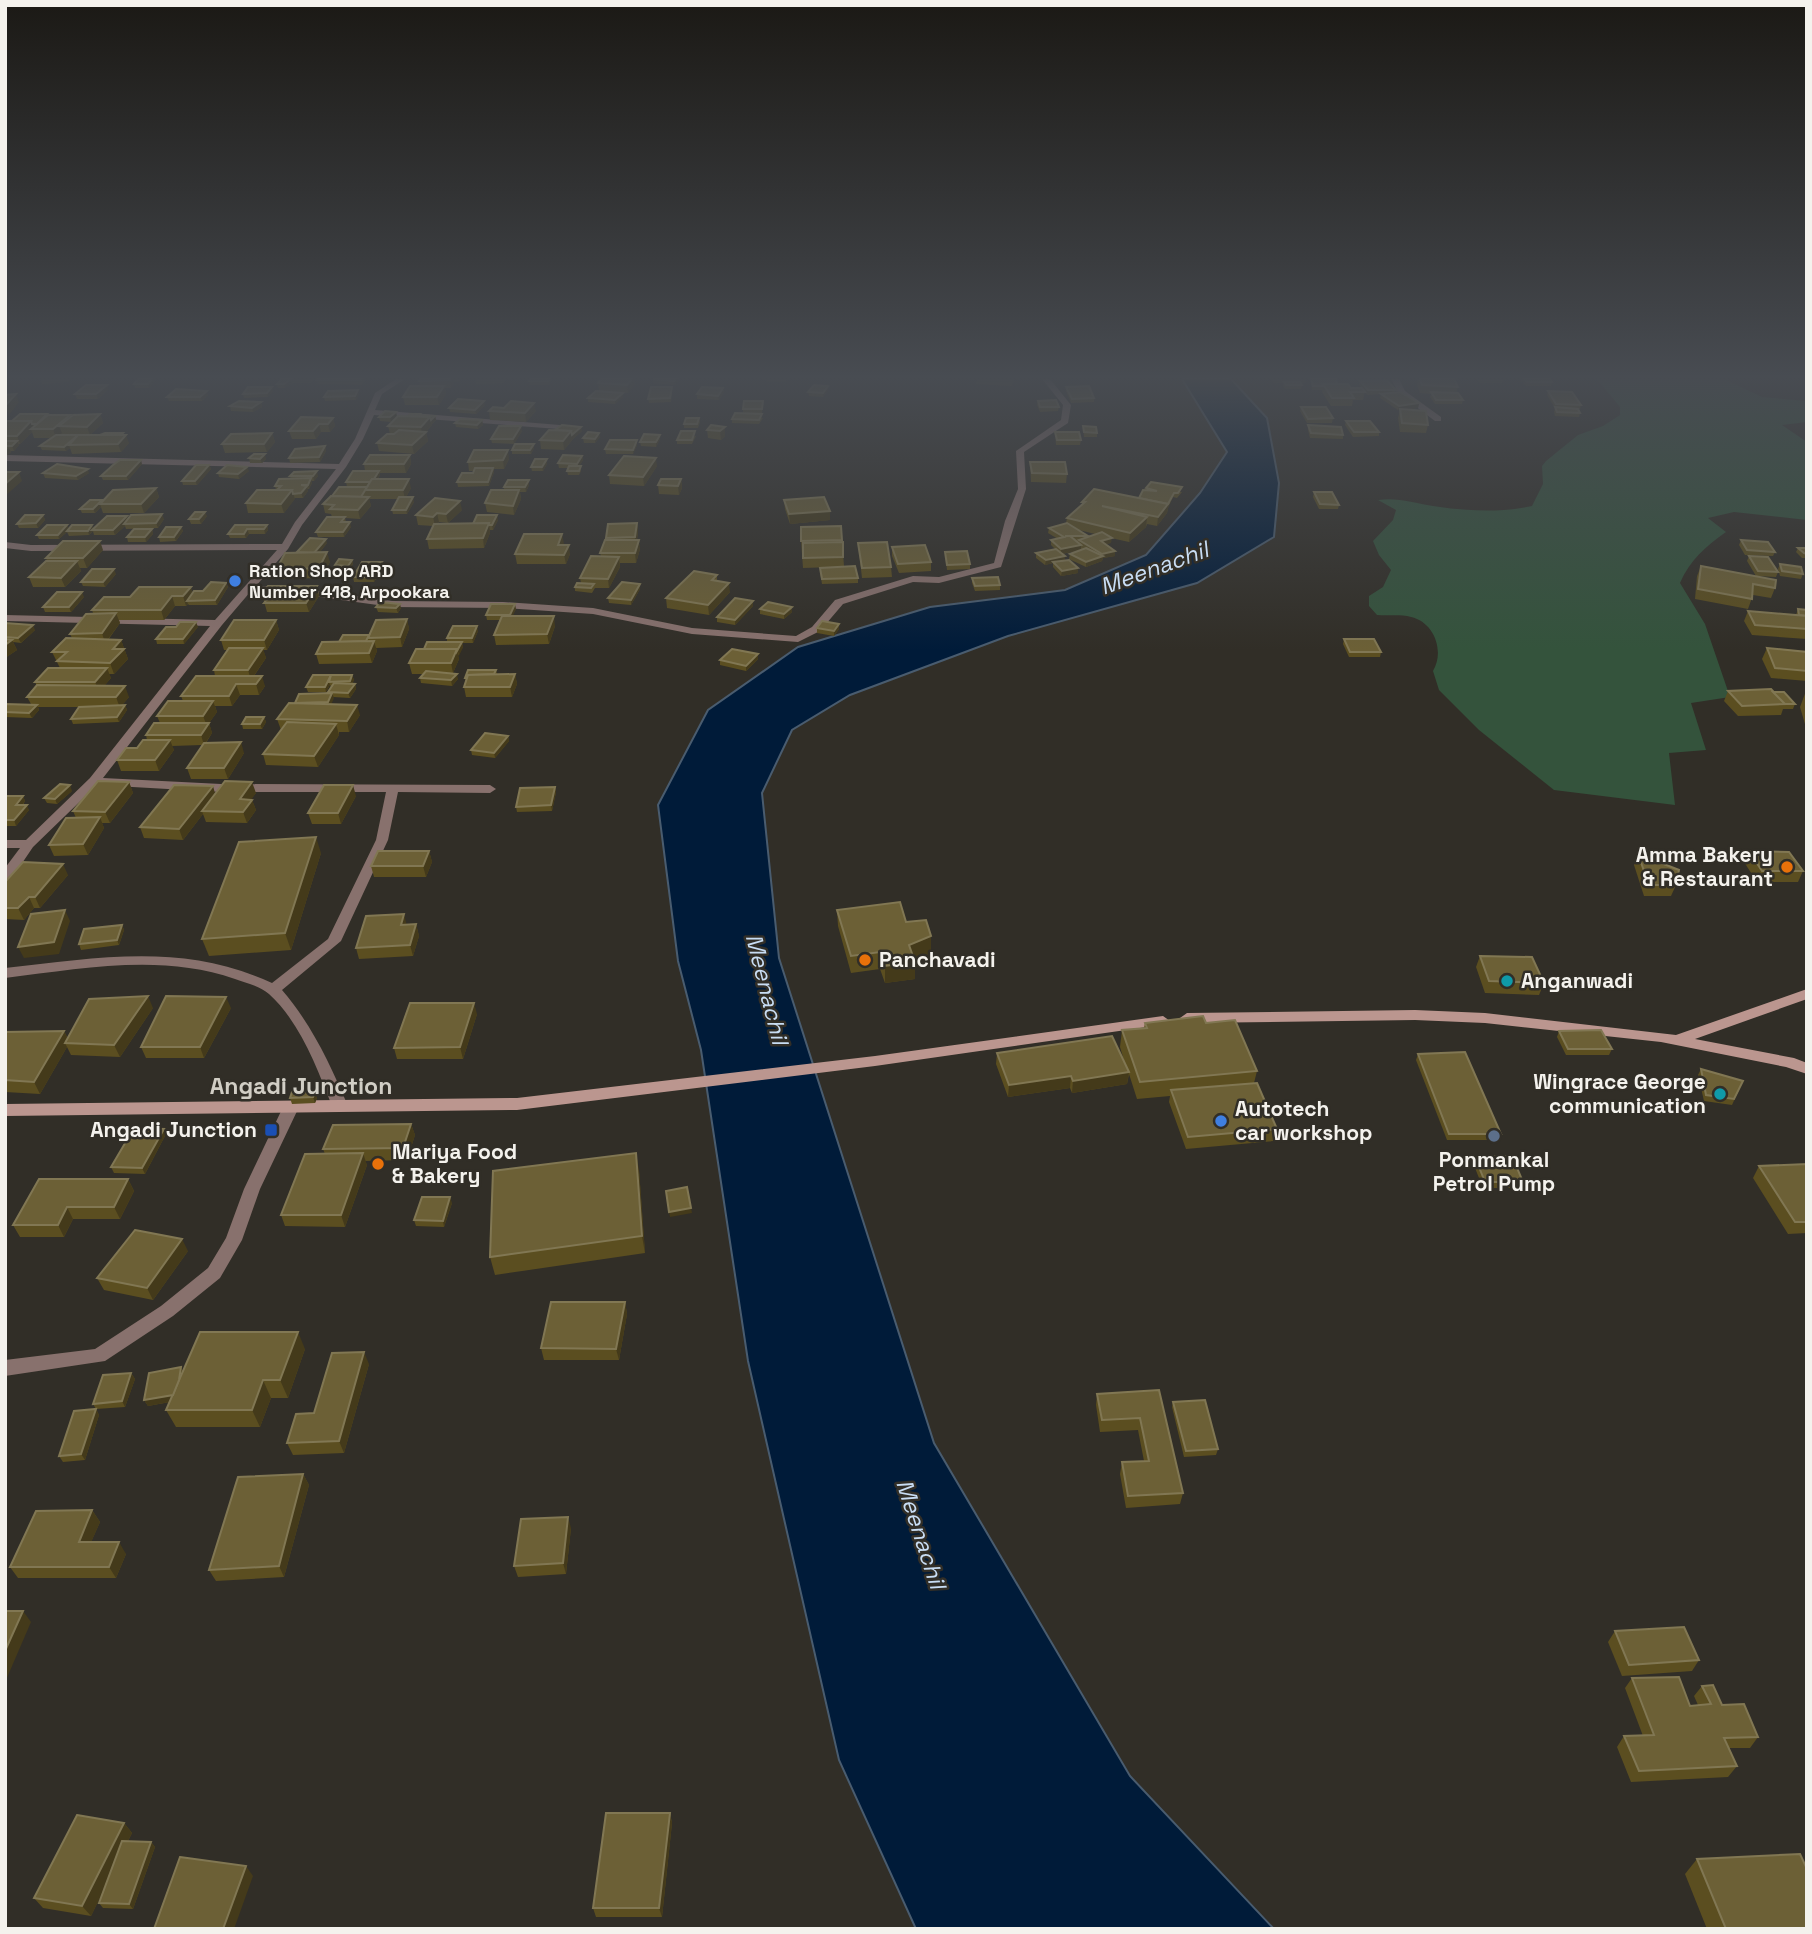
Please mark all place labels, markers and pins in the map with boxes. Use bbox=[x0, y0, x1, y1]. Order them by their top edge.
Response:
place label: Ration Shop ARD Number 418, Arpookara bbox=[249, 559, 450, 603]
marker: Ration Shop ARD Number 418, Arpookara bbox=[227, 573, 243, 589]
place label: Amma Bakery & Restaurant bbox=[1636, 841, 1773, 892]
marker: Amma Bakery & Restaurant bbox=[1779, 859, 1795, 875]
place label: Panchavadi bbox=[879, 946, 996, 973]
marker: Panchavadi bbox=[857, 952, 873, 968]
place label: Anganwadi bbox=[1521, 967, 1633, 994]
marker: Anganwadi bbox=[1499, 973, 1515, 989]
place label: Wingrace George communication bbox=[1533, 1068, 1706, 1119]
marker: Wingrace George communication bbox=[1712, 1086, 1728, 1102]
place label: Autotech car workshop bbox=[1235, 1095, 1372, 1146]
marker: Autotech car workshop bbox=[1213, 1113, 1229, 1129]
place label: Angadi Junction bbox=[90, 1116, 257, 1143]
marker: Angadi Junction bbox=[263, 1122, 279, 1138]
marker: Ponmankal Petrol Pump bbox=[1486, 1128, 1502, 1144]
place label: Mariya Food & Bakery bbox=[392, 1138, 517, 1189]
place label: Ponmankal Petrol Pump bbox=[1433, 1146, 1555, 1197]
marker: Mariya Food & Bakery bbox=[370, 1156, 386, 1172]

